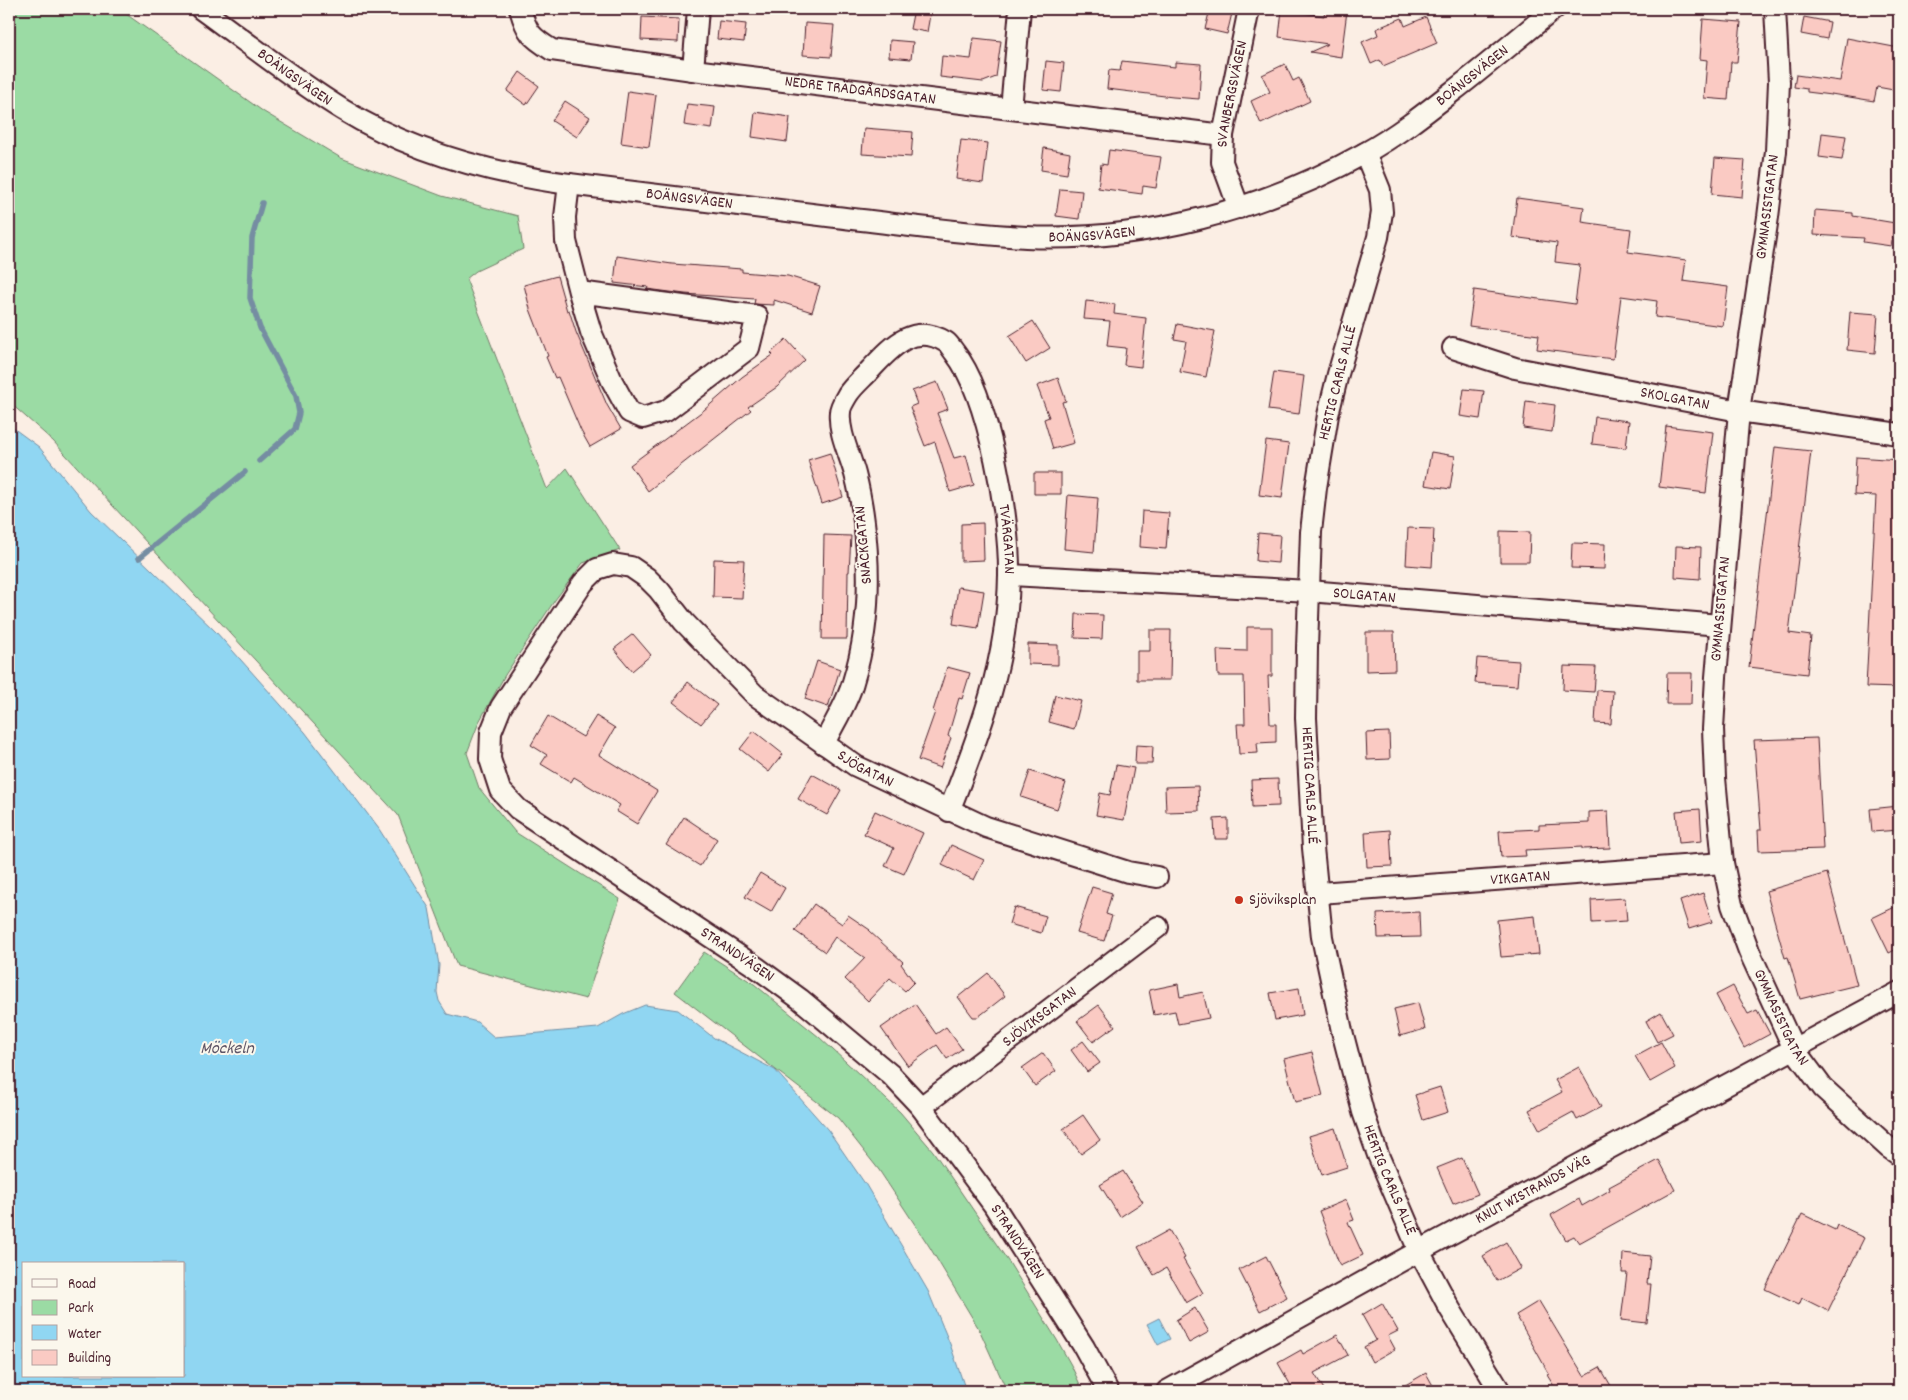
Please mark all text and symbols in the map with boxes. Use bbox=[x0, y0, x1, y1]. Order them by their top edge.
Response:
street label: SVANBERGSVÄGEN bbox=[1211, 38, 1254, 148]
street label: BOÄNGSVÄGEN bbox=[1431, 39, 1514, 112]
street label: BOÄNGSVÄGEN bbox=[252, 43, 337, 112]
street label: NEDRE TRÄDGÅRDSGATAN bbox=[783, 70, 937, 111]
street label: GYMNASISTGATAN bbox=[1750, 153, 1786, 261]
street label: BOÄNGSVÄGEN bbox=[645, 182, 734, 216]
street label: BOÄNGSVÄGEN bbox=[1048, 220, 1137, 249]
street label: HERTIG CARLS ALLÉ bbox=[1313, 323, 1364, 443]
street label: SKOLGATAN bbox=[1638, 381, 1712, 417]
street label: TVÄRGATAN bbox=[992, 503, 1021, 574]
street label: SNÄCKGATAN bbox=[849, 505, 879, 585]
street label: GYMNASISTGATAN bbox=[1705, 555, 1737, 662]
street label: SOLGATAN bbox=[1332, 582, 1397, 610]
street label: HERTIG CARLS ALLÉ bbox=[1295, 726, 1324, 845]
street label: SJÖGATAN bbox=[832, 744, 898, 794]
street label: VIKGATAN bbox=[1490, 864, 1551, 892]
place label: Sjöviksplan bbox=[1249, 889, 1316, 912]
marker: Sjöviksplan bbox=[1233, 894, 1245, 906]
street label: STRANDVÄGEN bbox=[695, 922, 779, 988]
street label: GYMNASISTGATAN bbox=[1747, 965, 1814, 1071]
street label: SJÖVIKSGATAN bbox=[997, 981, 1082, 1053]
water label: Möckeln bbox=[200, 1037, 255, 1062]
street label: HERTIG CARLS ALLÉ bbox=[1357, 1122, 1423, 1239]
street label: KNUT WISTRANDS VÄG bbox=[1471, 1149, 1595, 1230]
street label: STRANDVÄGEN bbox=[984, 1200, 1050, 1284]
legend bbox=[22, 1262, 185, 1378]
text: Road bbox=[68, 1274, 96, 1296]
text: Park bbox=[68, 1298, 94, 1320]
text: Water bbox=[68, 1324, 102, 1346]
text: Building bbox=[68, 1348, 111, 1370]

